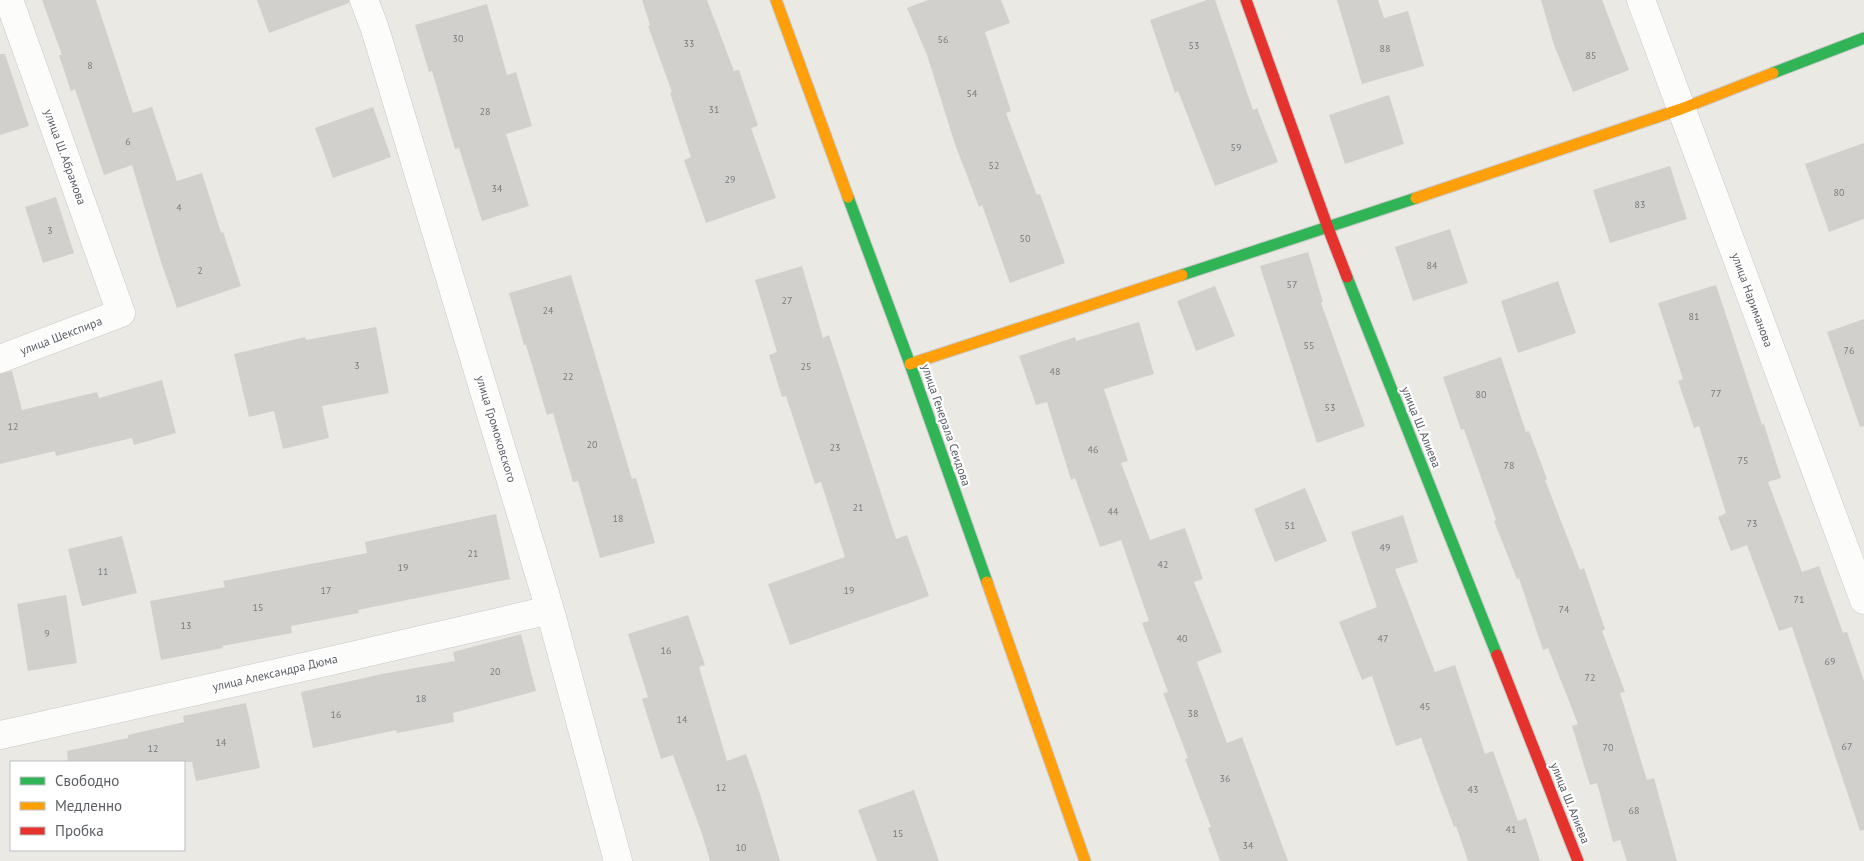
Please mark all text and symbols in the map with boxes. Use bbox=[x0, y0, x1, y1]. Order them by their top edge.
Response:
house number: 30 bbox=[453, 32, 464, 45]
house number: 56 bbox=[938, 33, 948, 46]
house number: 33 bbox=[684, 37, 694, 50]
house number: 53 bbox=[1189, 39, 1199, 52]
house number: 88 bbox=[1380, 42, 1390, 55]
house number: 85 bbox=[1586, 49, 1596, 62]
house number: 8 bbox=[87, 59, 93, 72]
house number: 54 bbox=[967, 87, 978, 100]
house number: 31 bbox=[709, 103, 719, 116]
house number: 28 bbox=[480, 105, 490, 118]
street label: улица Ш. Абрамова bbox=[41, 107, 90, 207]
house number: 6 bbox=[125, 135, 131, 148]
house number: 59 bbox=[1231, 141, 1241, 154]
house number: 52 bbox=[989, 159, 999, 172]
house number: 29 bbox=[725, 173, 735, 186]
house number: 34 bbox=[492, 182, 503, 195]
house number: 80 bbox=[1834, 186, 1845, 199]
house number: 83 bbox=[1635, 198, 1645, 211]
house number: 4 bbox=[176, 201, 182, 214]
house number: 3 bbox=[47, 224, 53, 237]
house number: 50 bbox=[1020, 232, 1031, 245]
street label: улица Нариманова bbox=[1728, 251, 1777, 349]
house number: 84 bbox=[1427, 259, 1438, 272]
house number: 2 bbox=[197, 264, 203, 277]
house number: 57 bbox=[1287, 278, 1297, 291]
house number: 27 bbox=[782, 294, 792, 307]
house number: 24 bbox=[543, 304, 554, 317]
house number: 81 bbox=[1689, 310, 1699, 323]
street label: улица Шекспира bbox=[18, 313, 104, 358]
house number: 55 bbox=[1304, 339, 1314, 352]
house number: 76 bbox=[1844, 344, 1854, 357]
house number: 3 bbox=[354, 359, 360, 372]
house number: 25 bbox=[801, 360, 811, 373]
street label: улица Генерала Сеидова bbox=[919, 362, 974, 488]
house number: 48 bbox=[1050, 365, 1060, 378]
house number: 22 bbox=[563, 370, 573, 383]
street label: улица Громоковского bbox=[473, 374, 520, 484]
street label: улица Ш. Алиева bbox=[1398, 384, 1445, 470]
house number: 77 bbox=[1711, 387, 1721, 400]
house number: 80 bbox=[1476, 388, 1487, 401]
house number: 53 bbox=[1325, 401, 1335, 414]
house number: 12 bbox=[8, 420, 18, 433]
house number: 20 bbox=[587, 438, 598, 451]
house number: 23 bbox=[830, 441, 840, 454]
house number: 46 bbox=[1088, 443, 1098, 456]
house number: 75 bbox=[1738, 454, 1748, 467]
house number: 78 bbox=[1504, 459, 1514, 472]
house number: 21 bbox=[853, 501, 863, 514]
house number: 44 bbox=[1108, 505, 1119, 518]
house number: 18 bbox=[613, 512, 623, 525]
house number: 73 bbox=[1747, 517, 1757, 530]
house number: 51 bbox=[1285, 519, 1295, 532]
house number: 49 bbox=[1380, 541, 1390, 554]
house number: 21 bbox=[468, 547, 478, 560]
house number: 42 bbox=[1158, 558, 1168, 571]
house number: 19 bbox=[398, 561, 408, 574]
house number: 11 bbox=[98, 565, 108, 578]
house number: 17 bbox=[321, 584, 331, 597]
house number: 19 bbox=[844, 584, 854, 597]
house number: 71 bbox=[1794, 593, 1804, 606]
house number: 15 bbox=[253, 601, 263, 614]
house number: 74 bbox=[1559, 603, 1570, 616]
house number: 13 bbox=[181, 619, 191, 632]
house number: 9 bbox=[44, 627, 50, 640]
house number: 40 bbox=[1177, 632, 1188, 645]
house number: 47 bbox=[1378, 632, 1388, 645]
house number: 16 bbox=[661, 644, 671, 657]
street label: улица Александра Дюма bbox=[211, 651, 339, 694]
house number: 69 bbox=[1825, 655, 1835, 668]
house number: 20 bbox=[490, 665, 501, 678]
house number: 72 bbox=[1585, 671, 1595, 684]
house number: 18 bbox=[416, 692, 426, 705]
house number: 45 bbox=[1420, 700, 1430, 713]
house number: 38 bbox=[1188, 707, 1198, 720]
house number: 16 bbox=[331, 708, 341, 721]
house number: 14 bbox=[677, 713, 688, 726]
house number: 14 bbox=[216, 736, 227, 749]
house number: 67 bbox=[1842, 740, 1852, 753]
house number: 70 bbox=[1603, 741, 1614, 754]
house number: 12 bbox=[148, 742, 158, 755]
street label: улица Ш. Алиева bbox=[1547, 760, 1594, 846]
legend bbox=[10, 761, 185, 851]
text: Свободно bbox=[55, 771, 119, 790]
house number: 36 bbox=[1220, 772, 1230, 785]
house number: 12 bbox=[716, 781, 726, 794]
house number: 43 bbox=[1468, 783, 1478, 796]
text: Медленно bbox=[55, 796, 122, 815]
house number: 68 bbox=[1629, 804, 1639, 817]
text: Пробка bbox=[55, 821, 104, 840]
house number: 41 bbox=[1506, 823, 1516, 836]
house number: 15 bbox=[893, 827, 903, 840]
house number: 34 bbox=[1243, 839, 1254, 852]
house number: 10 bbox=[736, 841, 747, 854]

